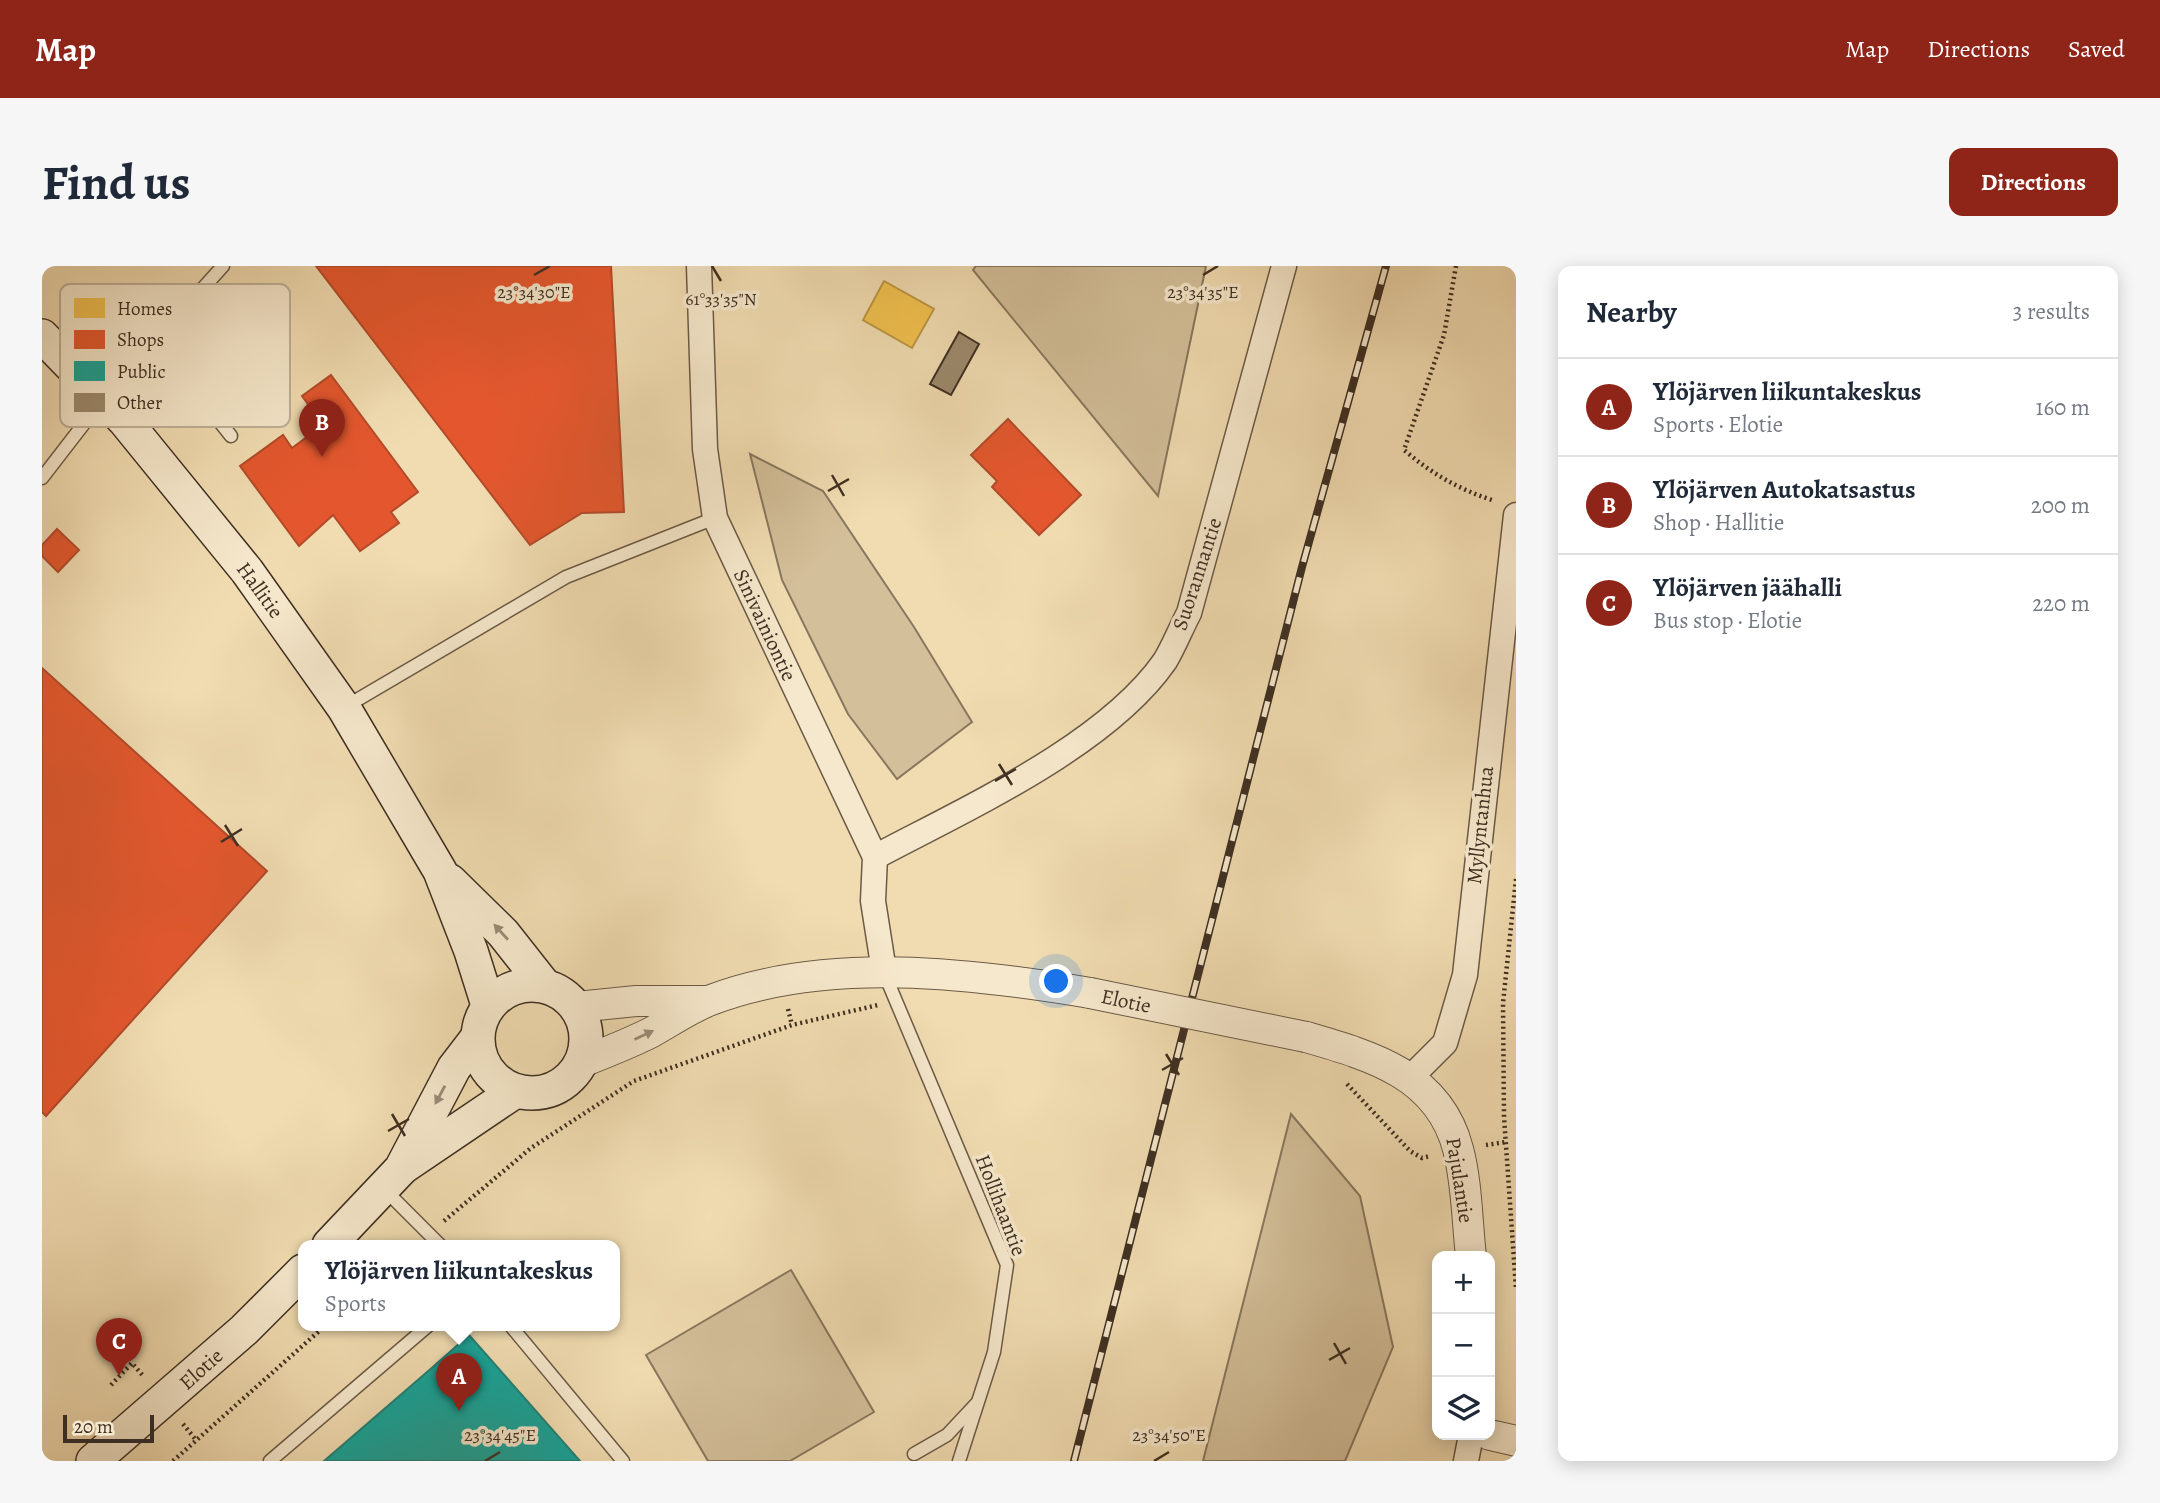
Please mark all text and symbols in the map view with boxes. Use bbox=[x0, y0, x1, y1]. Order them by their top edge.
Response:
text: Map bbox=[35, 27, 96, 72]
text: Map bbox=[1845, 33, 1889, 65]
text: Directions bbox=[1927, 33, 2030, 65]
text: Saved bbox=[2068, 33, 2125, 65]
button: Directions bbox=[1949, 148, 2118, 216]
text: Find us bbox=[42, 149, 190, 216]
text: 23°34'30"E bbox=[497, 280, 571, 304]
text: 23°34'35"E bbox=[1167, 280, 1239, 304]
legend bbox=[60, 284, 290, 427]
text: 61°33'35"N bbox=[685, 287, 757, 311]
text: Nearby bbox=[1586, 292, 1677, 332]
text: Homes bbox=[117, 296, 172, 322]
text: 3 results bbox=[2013, 296, 2090, 327]
text: Shops bbox=[117, 327, 164, 353]
text: Public bbox=[117, 359, 165, 385]
text: Ylöjärven liikuntakeskus bbox=[1653, 374, 1921, 409]
text: Other bbox=[117, 390, 162, 416]
text: A bbox=[1602, 392, 1616, 423]
text: 160 m bbox=[2036, 392, 2090, 423]
pin: B bbox=[299, 399, 345, 457]
text: Sports · Elotie bbox=[1653, 409, 1783, 440]
text: Ylöjärven Autokatsastus bbox=[1653, 472, 1916, 507]
text: B bbox=[1602, 490, 1616, 521]
text: 200 m bbox=[2031, 490, 2090, 521]
text: Shop · Hallitie bbox=[1653, 507, 1784, 538]
street label: Suorannantie bbox=[1166, 514, 1228, 634]
street label: Hallitie bbox=[230, 556, 290, 624]
street label: Sinivainiontie bbox=[727, 564, 803, 686]
text: Ylöjärven jäähalli bbox=[1653, 570, 1842, 605]
text: C bbox=[1602, 588, 1616, 619]
text: 220 m bbox=[2032, 588, 2090, 619]
text: Bus stop · Elotie bbox=[1653, 605, 1802, 636]
street label: Myllyntanhua bbox=[1460, 764, 1500, 885]
one-way arrow bbox=[494, 924, 510, 941]
your location bbox=[1039, 964, 1073, 998]
street label: Elotie bbox=[1099, 982, 1153, 1020]
one-way arrow bbox=[634, 1029, 654, 1041]
one-way arrow bbox=[434, 1085, 446, 1105]
street label: Pajulantie bbox=[1439, 1135, 1481, 1225]
street label: Hollihaantie bbox=[969, 1150, 1033, 1260]
popup bbox=[298, 1240, 620, 1331]
map controls bbox=[1432, 1251, 1495, 1440]
button: + bbox=[1432, 1251, 1495, 1314]
text: Ylöjärven liikuntakeskus bbox=[325, 1253, 593, 1288]
text: Sports bbox=[325, 1288, 386, 1319]
button: − bbox=[1432, 1314, 1495, 1377]
pin: C bbox=[96, 1318, 142, 1376]
street label: Elotie bbox=[173, 1342, 229, 1396]
pin: A bbox=[436, 1353, 482, 1411]
button: layers bbox=[1432, 1377, 1495, 1440]
scale bar bbox=[63, 1412, 154, 1444]
text: 20 m bbox=[74, 1414, 113, 1440]
text: 23°34'45"E bbox=[464, 1423, 536, 1447]
text: 23°34'50"E bbox=[1132, 1423, 1206, 1447]

